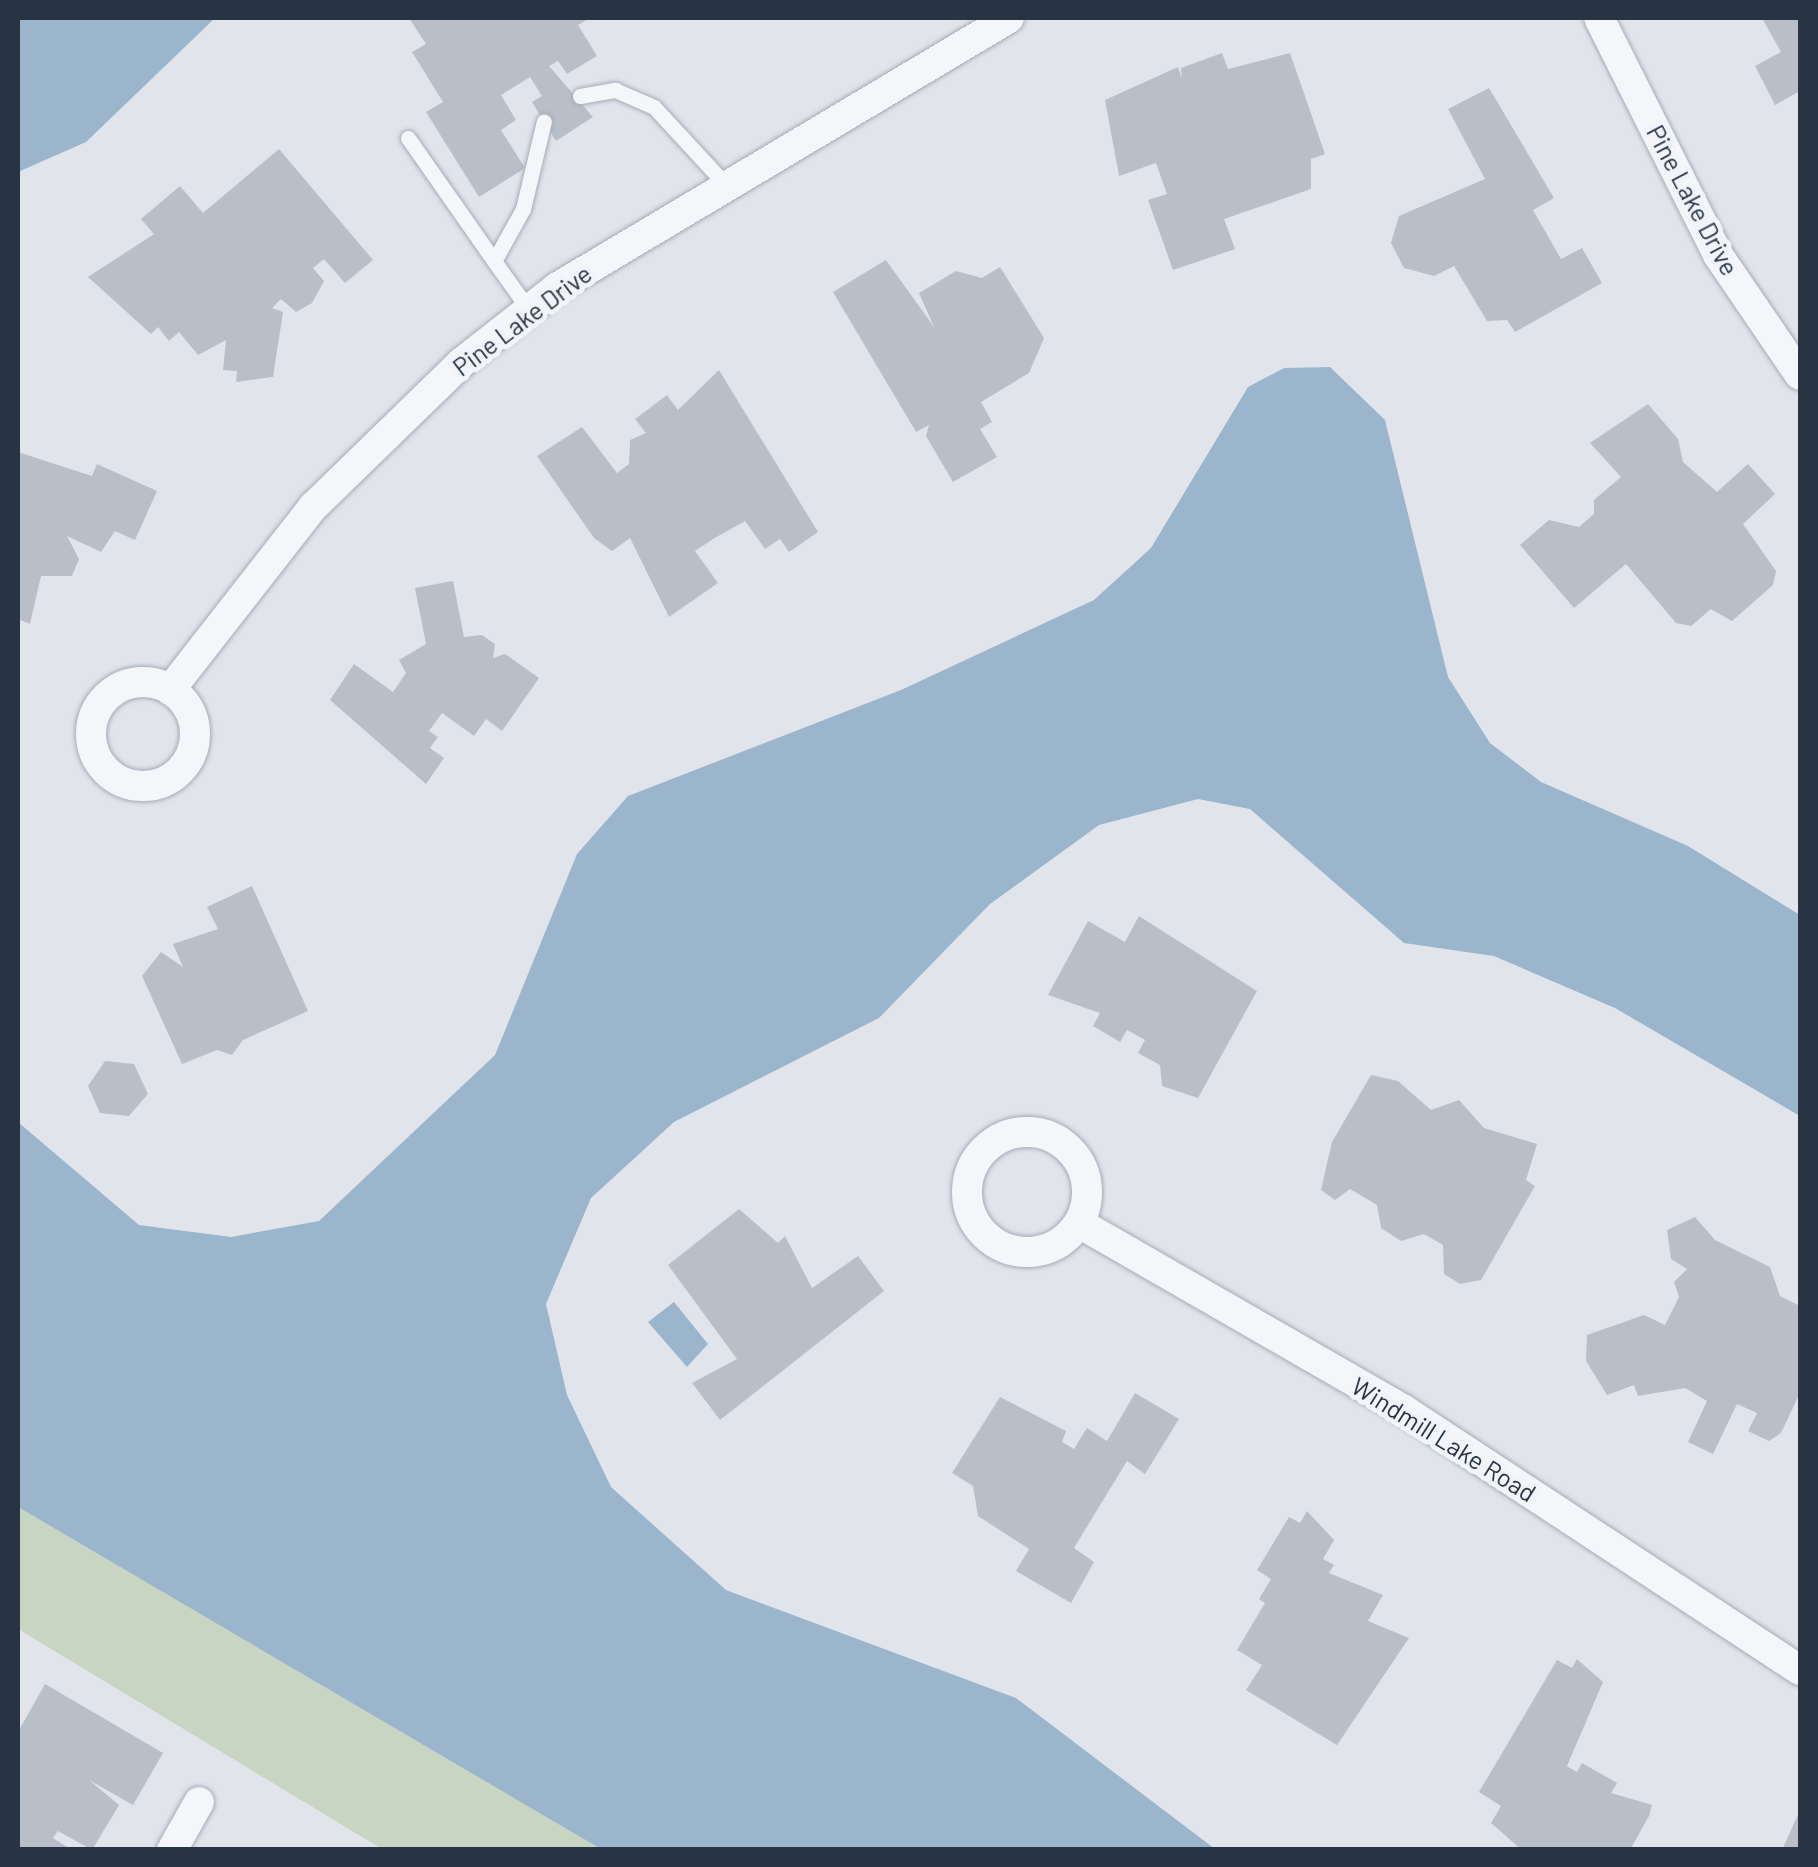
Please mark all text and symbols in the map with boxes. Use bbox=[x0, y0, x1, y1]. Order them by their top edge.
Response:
street label: Pine Lake Drive bbox=[1641, 120, 1745, 280]
street label: Pine Lake Drive bbox=[447, 258, 597, 382]
street label: Windmill Lake Road bbox=[1346, 1370, 1542, 1508]

